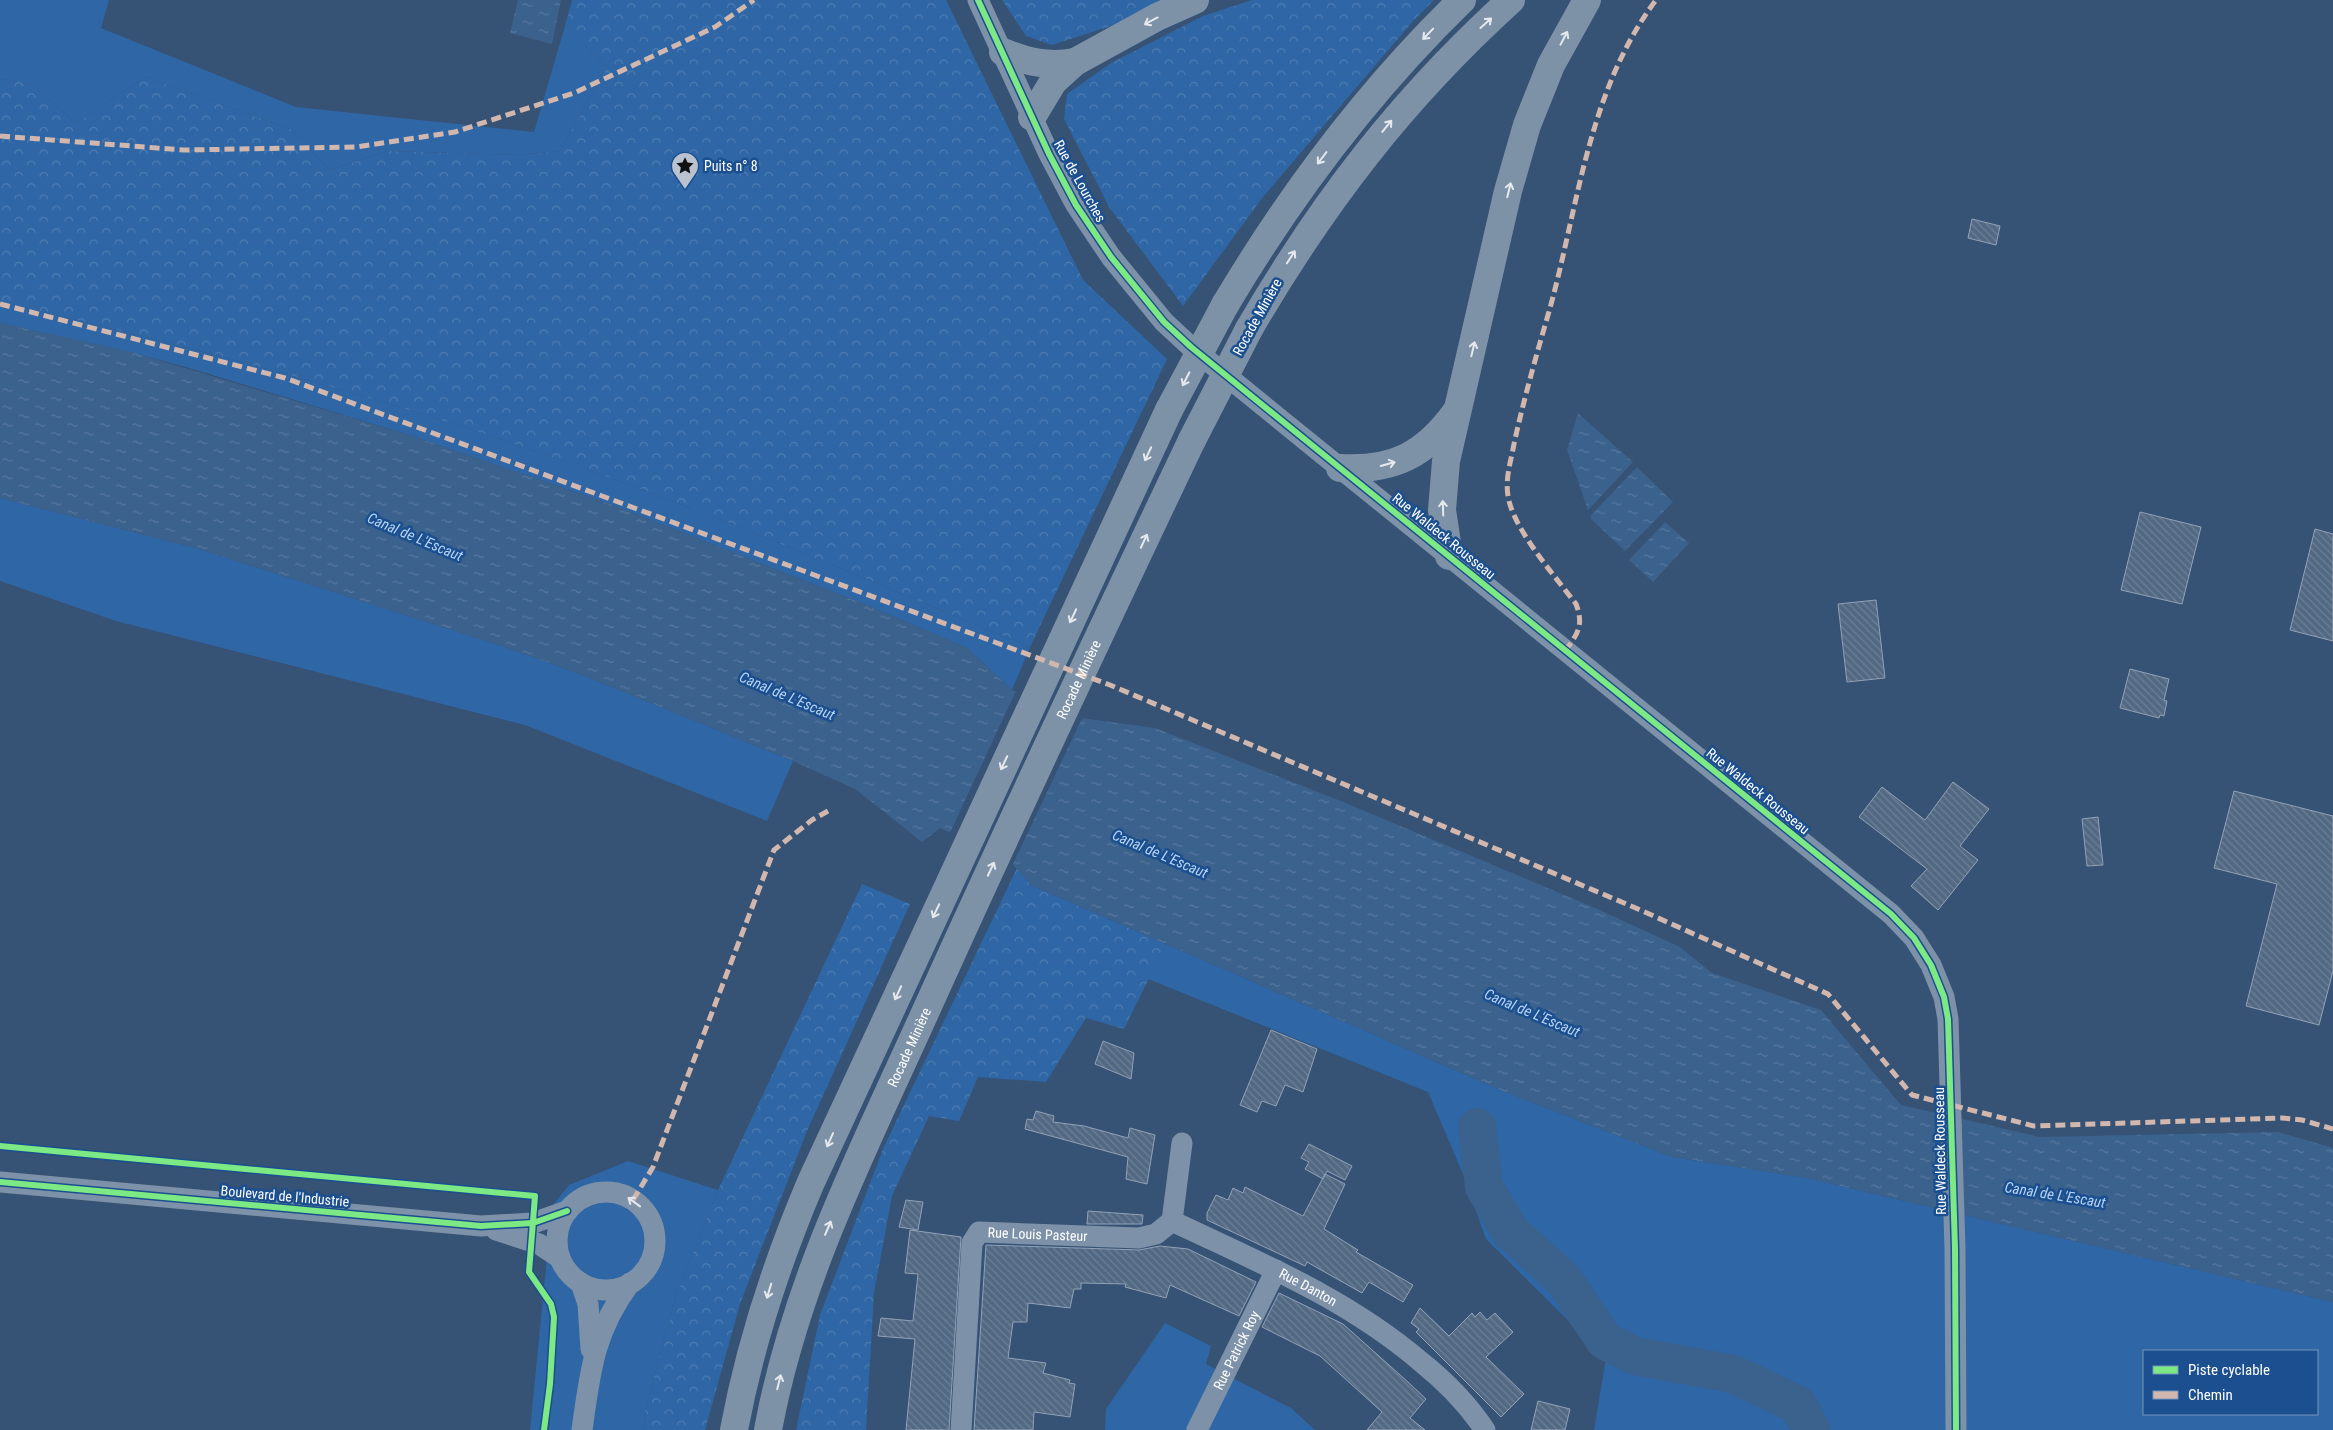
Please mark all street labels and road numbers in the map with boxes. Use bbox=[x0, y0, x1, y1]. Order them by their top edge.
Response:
street label: Rue de Lourches bbox=[1051, 137, 1109, 225]
street label: Rocade Minière bbox=[1229, 275, 1285, 358]
street label: Rue Waldeck Rousseau bbox=[1389, 490, 1499, 582]
street label: Rocade Minière bbox=[1053, 637, 1104, 722]
street label: Rue Waldeck Rousseau bbox=[1703, 745, 1813, 837]
street label: Rocade Minière bbox=[884, 1005, 934, 1090]
street label: Rue Waldeck Rousseau bbox=[1931, 1087, 1949, 1215]
street label: Boulevard de l'Industrie bbox=[220, 1182, 350, 1210]
street label: Rue Louis Pasteur bbox=[987, 1224, 1088, 1244]
street label: Rue Danton bbox=[1277, 1265, 1340, 1309]
street label: Rue Patrick Roy bbox=[1210, 1308, 1263, 1392]

